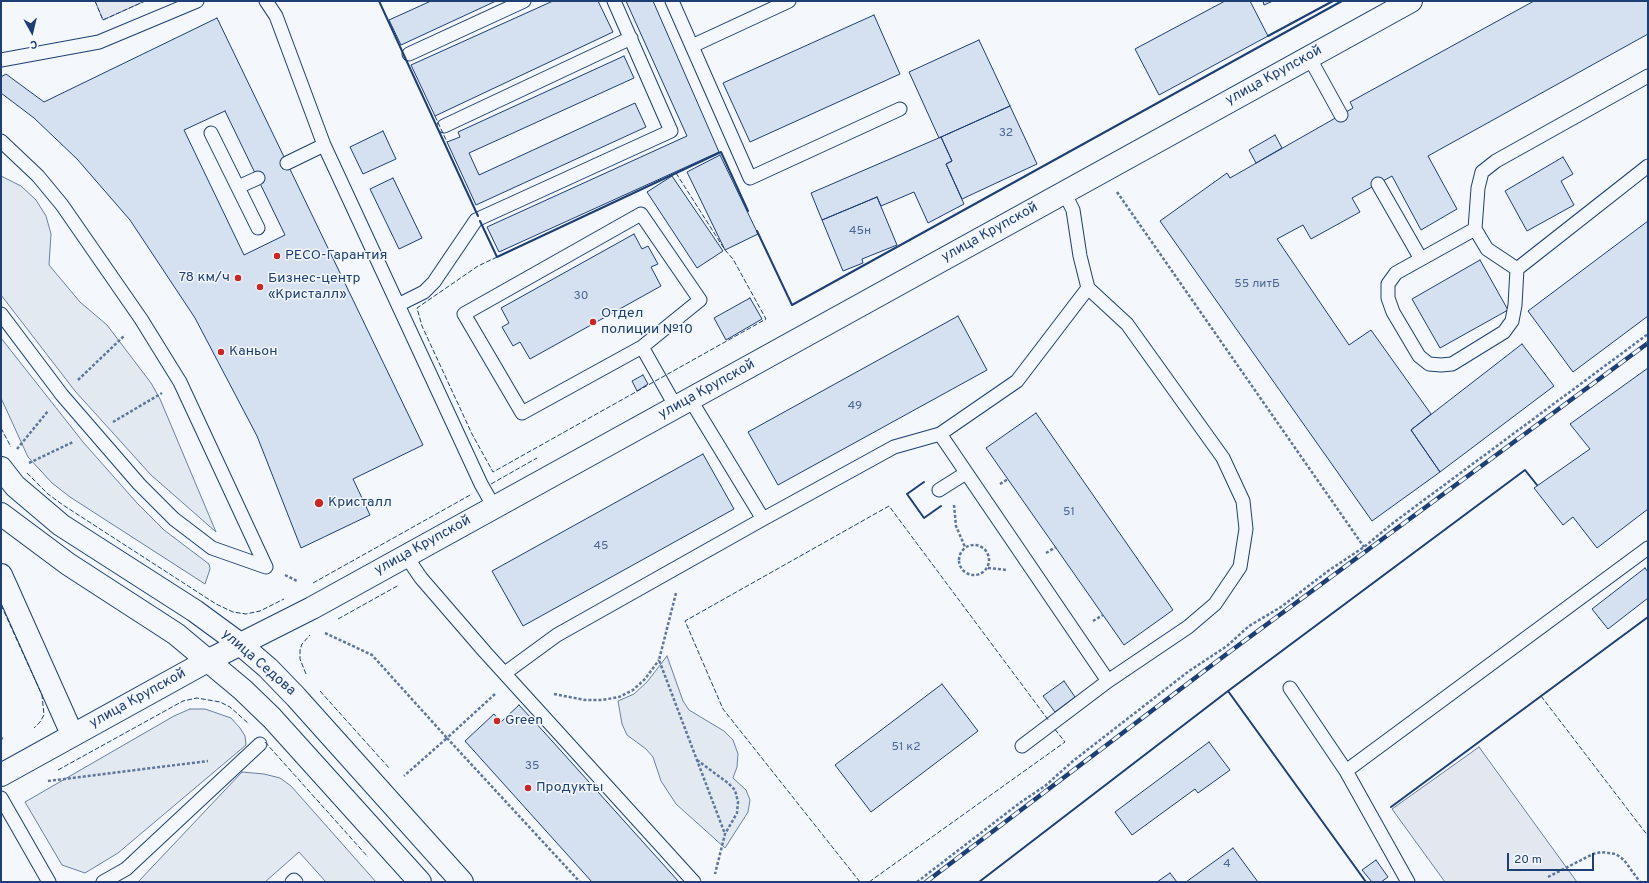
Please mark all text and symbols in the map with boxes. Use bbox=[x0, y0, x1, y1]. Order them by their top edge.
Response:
north arrow bbox=[12, 12, 52, 52]
text: С bbox=[29, 36, 38, 51]
street label: улица Крупской bbox=[1223, 43, 1325, 109]
house number: 32 bbox=[999, 127, 1013, 141]
street label: улица Крупской bbox=[939, 200, 1041, 266]
house number: 45н bbox=[849, 225, 871, 239]
place label: РЕСО-Гарантия bbox=[285, 248, 387, 264]
marker: РЕСО-Гарантия bbox=[272, 251, 282, 261]
place label: 78 км/ч bbox=[179, 270, 230, 286]
place label: Бизнес-центр «Кристалл» bbox=[268, 271, 360, 304]
marker: 78 км/ч bbox=[233, 273, 243, 283]
house number: 55 литБ bbox=[1234, 278, 1280, 292]
marker: Бизнес-центр «Кристалл» bbox=[255, 282, 265, 292]
house number: 30 bbox=[574, 290, 588, 304]
place label: Отдел полиции №10 bbox=[601, 306, 693, 338]
marker: Отдел полиции №10 bbox=[588, 317, 598, 327]
place label: Каньон bbox=[229, 344, 278, 360]
marker: Каньон bbox=[216, 347, 226, 357]
street label: улица Крупской bbox=[656, 357, 758, 423]
house number: 49 bbox=[848, 400, 862, 414]
place label: Кристалл bbox=[328, 495, 392, 511]
marker: Кристалл bbox=[313, 497, 325, 509]
house number: 51 bbox=[1063, 506, 1075, 520]
street label: улица Крупской bbox=[372, 513, 474, 579]
house number: 45 bbox=[594, 540, 608, 554]
street label: улица Седова bbox=[217, 626, 299, 700]
street label: улица Крупской bbox=[87, 666, 189, 732]
place label: Green bbox=[505, 713, 543, 729]
marker: Green bbox=[492, 716, 502, 726]
house number: 51 к2 bbox=[892, 741, 920, 755]
house number: 35 bbox=[525, 760, 539, 774]
place label: Продукты bbox=[536, 780, 603, 796]
marker: Продукты bbox=[523, 783, 533, 793]
scale bar bbox=[1509, 845, 1596, 871]
text: 20 m bbox=[1514, 852, 1542, 868]
house number: 4 bbox=[1223, 858, 1231, 872]

